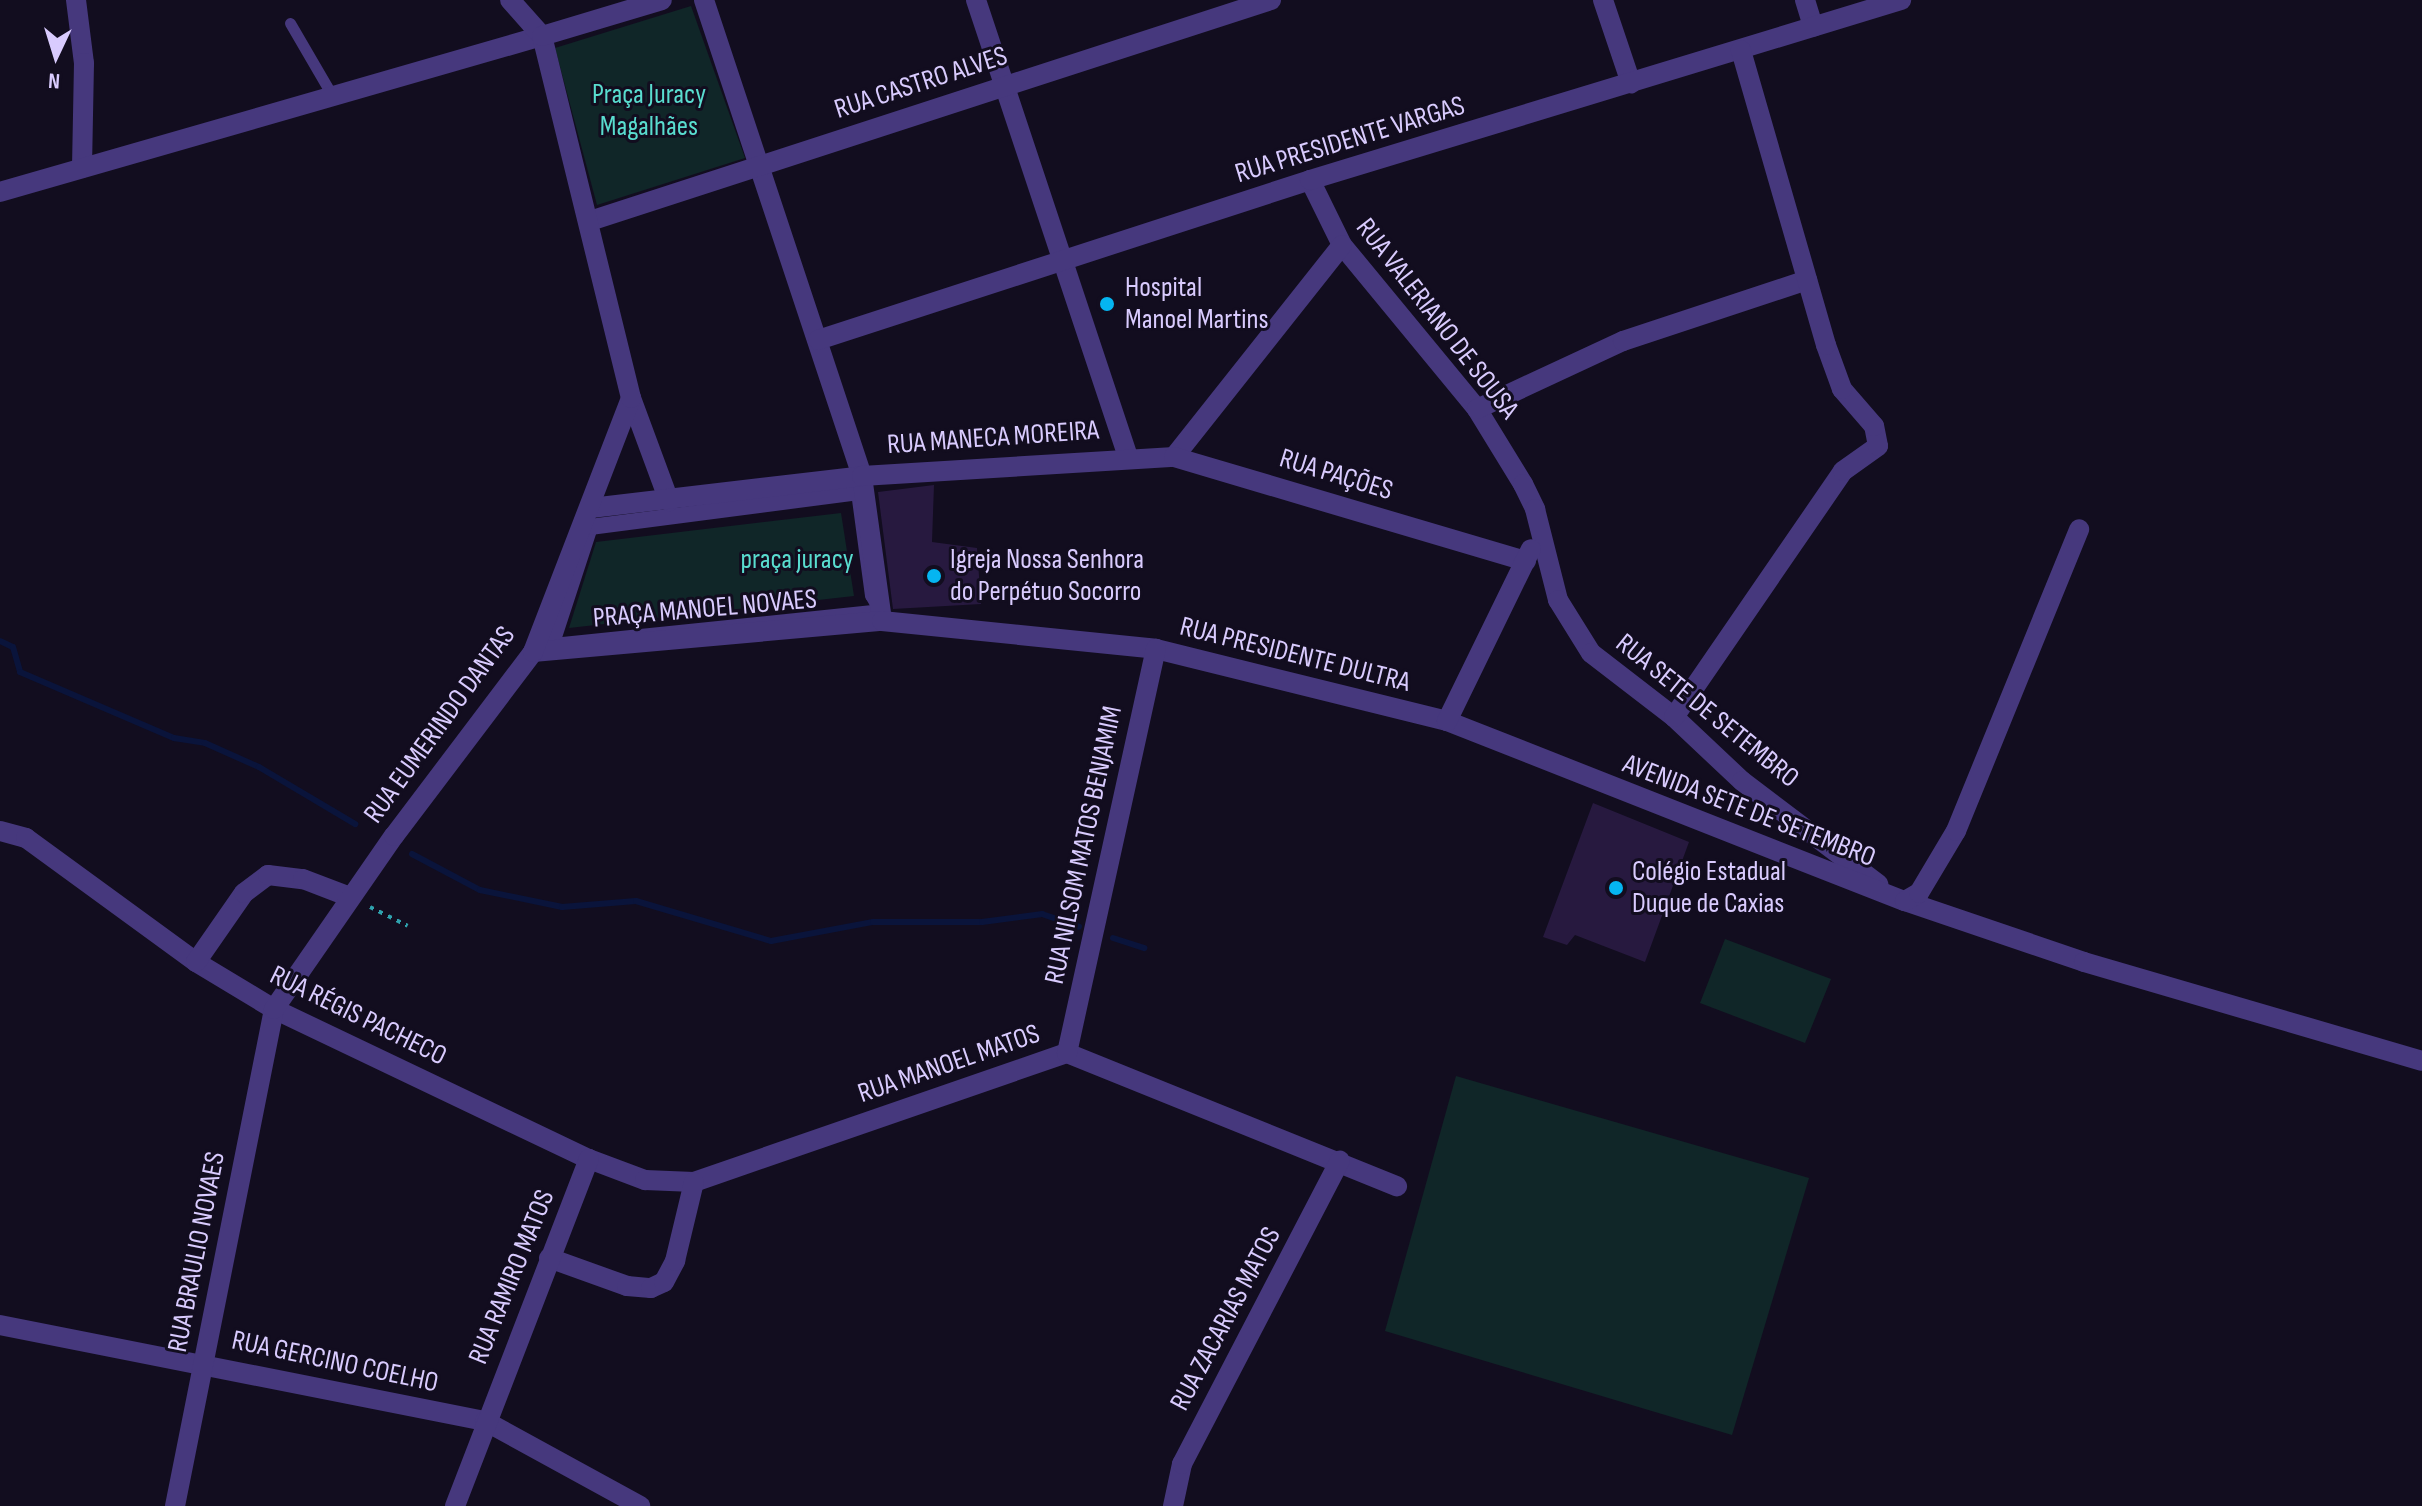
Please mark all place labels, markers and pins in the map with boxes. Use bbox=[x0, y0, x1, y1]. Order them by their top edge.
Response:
place label: Hospital Manoel Martins bbox=[1125, 271, 1268, 337]
marker: Hospital Manoel Martins bbox=[1096, 293, 1118, 315]
place label: Igreja Nossa Senhora do Perpétuo Socorro bbox=[950, 543, 1144, 609]
marker: Igreja Nossa Senhora do Perpétuo Socorro bbox=[925, 567, 943, 585]
place label: Colégio Estadual Duque de Caxias bbox=[1632, 855, 1786, 921]
marker: Colégio Estadual Duque de Caxias bbox=[1607, 879, 1625, 897]

